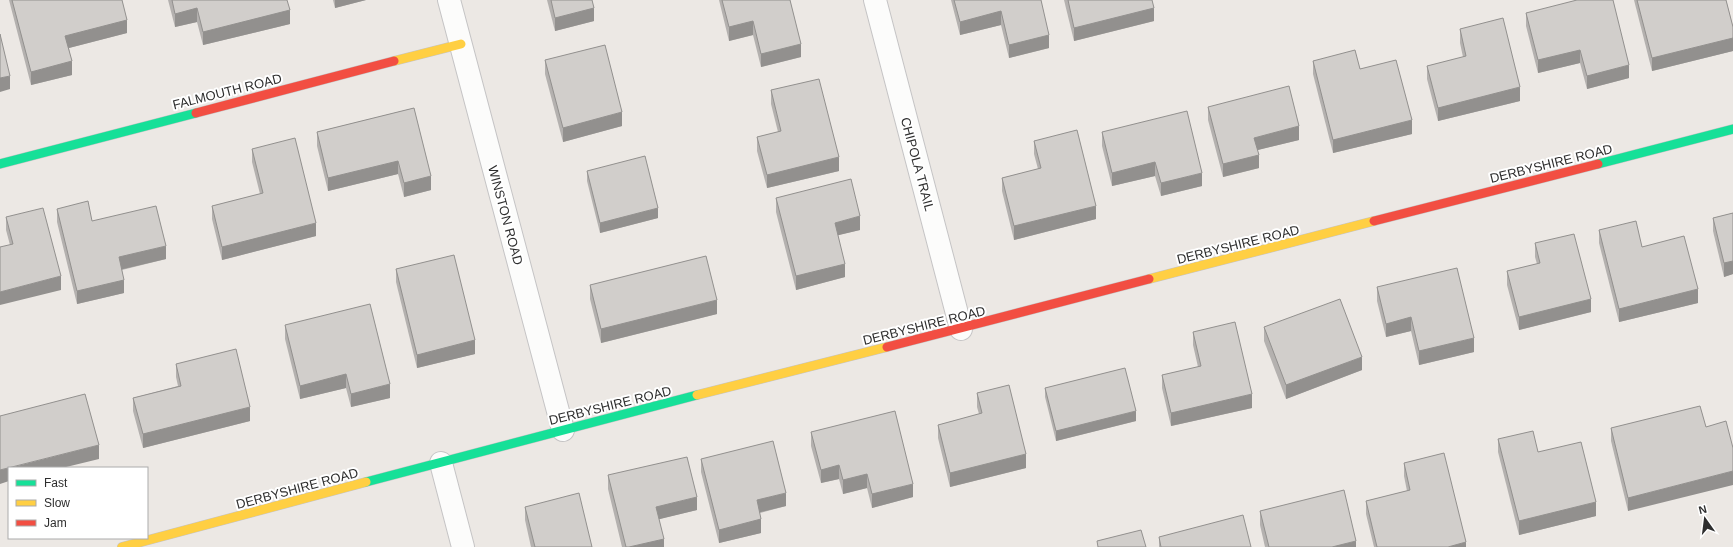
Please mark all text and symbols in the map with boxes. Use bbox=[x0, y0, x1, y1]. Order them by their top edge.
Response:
street label: FALMOUTH ROAD bbox=[171, 71, 283, 112]
street label: CHIPOLA TRAIL bbox=[898, 116, 937, 213]
street label: DERBYSHIRE ROAD bbox=[1488, 141, 1614, 186]
street label: WINSTON ROAD bbox=[485, 164, 526, 266]
street label: DERBYSHIRE ROAD bbox=[1175, 222, 1301, 267]
street label: DERBYSHIRE ROAD bbox=[861, 303, 987, 348]
street label: DERBYSHIRE ROAD bbox=[547, 383, 673, 428]
street label: DERBYSHIRE ROAD bbox=[234, 465, 360, 512]
legend bbox=[8, 467, 148, 539]
text: Fast bbox=[44, 476, 68, 490]
text: Slow bbox=[44, 496, 70, 510]
north arrow bbox=[1685, 499, 1725, 539]
text: N bbox=[1697, 503, 1708, 516]
text: Jam bbox=[44, 516, 67, 530]

